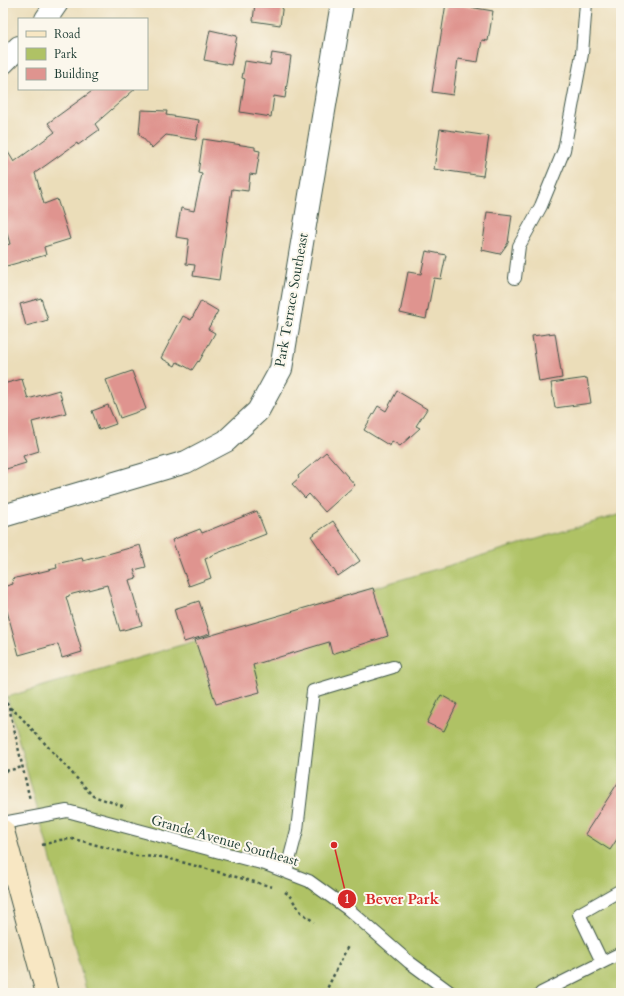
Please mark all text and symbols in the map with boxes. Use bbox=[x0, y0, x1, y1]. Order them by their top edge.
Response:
legend bbox=[18, 18, 148, 90]
text: Road bbox=[54, 26, 81, 42]
text: Park bbox=[54, 46, 78, 62]
text: Building bbox=[54, 66, 99, 82]
street label: Park Terrace Southeast bbox=[270, 231, 313, 369]
street label: Grande Avenue Southeast bbox=[149, 810, 301, 871]
callout: Bever Park bbox=[337, 885, 447, 912]
text: Bever Park bbox=[365, 889, 440, 909]
text: 1 bbox=[344, 891, 350, 907]

